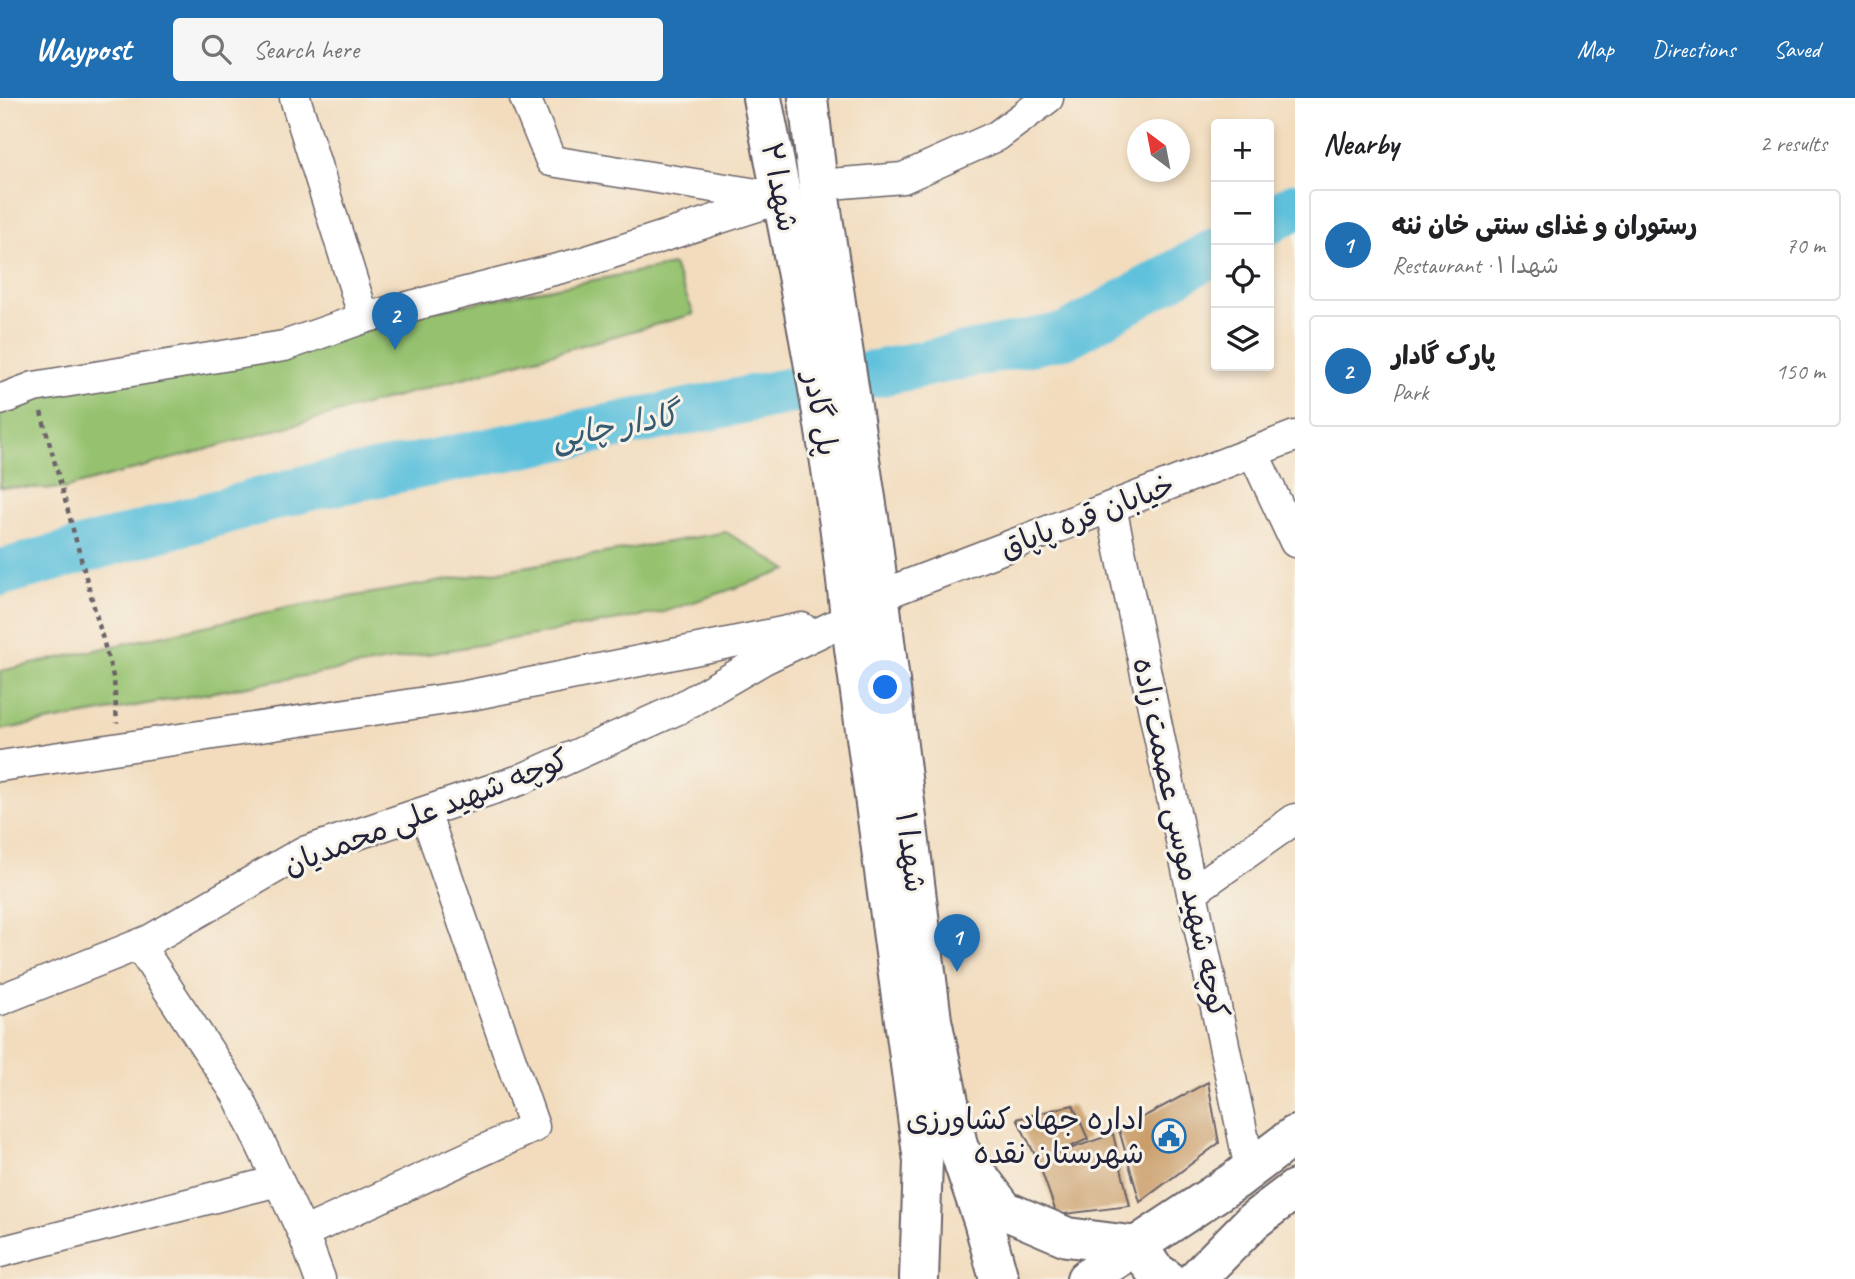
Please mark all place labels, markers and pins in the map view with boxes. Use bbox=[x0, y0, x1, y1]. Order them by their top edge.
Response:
pin: 2 bbox=[372, 292, 418, 350]
pin: 1 bbox=[934, 914, 980, 972]
place label: اداره جهاد کشاورزی شهرستان نقده bbox=[906, 1100, 1144, 1172]
public building icon: اداره جهاد کشاورزی شهرستان نقده bbox=[1150, 1117, 1188, 1155]

